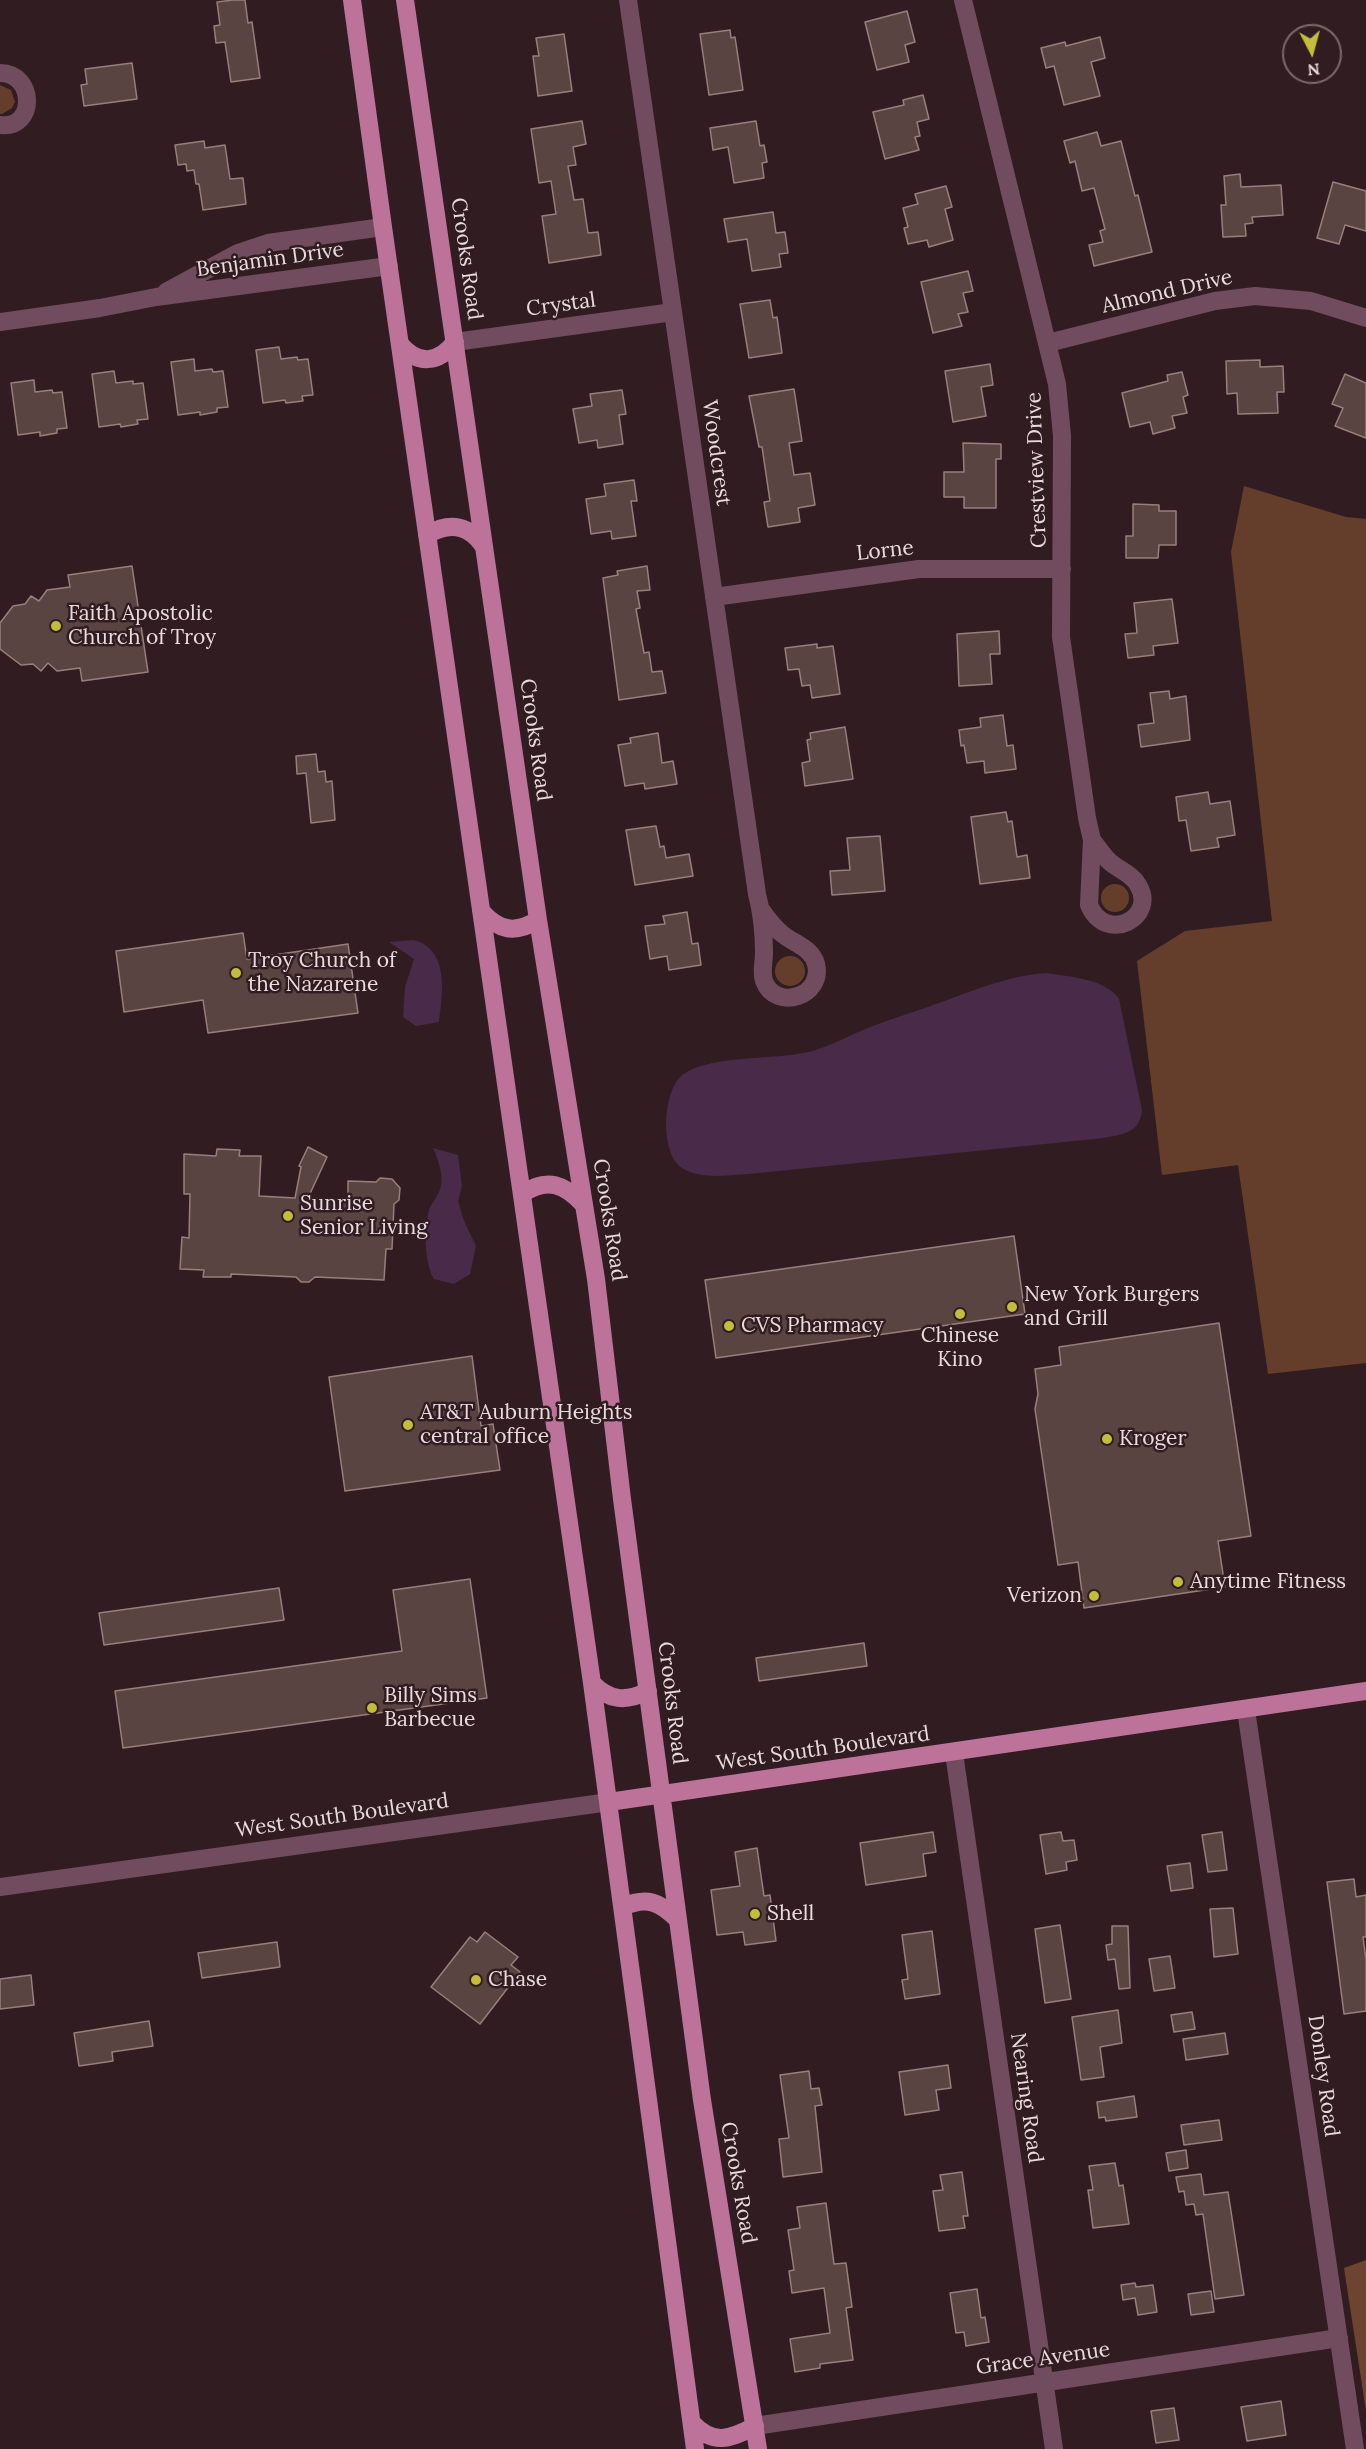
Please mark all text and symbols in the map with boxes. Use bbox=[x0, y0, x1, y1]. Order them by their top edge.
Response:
north arrow bbox=[1282, 24, 1342, 84]
text: N bbox=[1306, 59, 1321, 81]
street label: Crooks Road bbox=[445, 196, 487, 322]
street label: Benjamin Drive bbox=[195, 237, 345, 283]
street label: Almond Drive bbox=[1099, 265, 1235, 319]
street label: Crystal bbox=[525, 288, 597, 322]
street label: Crestview Drive bbox=[1022, 392, 1052, 548]
street label: Woodcrest bbox=[696, 398, 736, 508]
street label: Lorne bbox=[855, 535, 915, 567]
place label: Faith Apostolic Church of Troy bbox=[68, 601, 216, 651]
marker: Faith Apostolic Church of Troy bbox=[49, 619, 63, 633]
street label: Crooks Road bbox=[514, 677, 556, 803]
place label: Troy Church of the Nazarene bbox=[248, 948, 396, 998]
marker: Troy Church of the Nazarene bbox=[229, 966, 243, 980]
street label: Crooks Road bbox=[587, 1157, 631, 1283]
place label: Sunrise Senior Living bbox=[300, 1191, 428, 1241]
marker: Sunrise Senior Living bbox=[281, 1209, 295, 1223]
place label: New York Burgers and Grill bbox=[1024, 1282, 1200, 1332]
marker: New York Burgers and Grill bbox=[1005, 1300, 1019, 1314]
marker: Chinese Kino bbox=[953, 1307, 967, 1321]
place label: CVS Pharmacy bbox=[741, 1313, 884, 1339]
marker: CVS Pharmacy bbox=[722, 1319, 736, 1333]
place label: Chinese Kino bbox=[921, 1323, 999, 1373]
place label: AT&T Auburn Heights central office bbox=[420, 1400, 632, 1450]
marker: AT&T Auburn Heights central office bbox=[401, 1418, 415, 1432]
place label: Kroger bbox=[1119, 1426, 1187, 1452]
marker: Kroger bbox=[1100, 1432, 1114, 1446]
place label: Anytime Fitness bbox=[1190, 1569, 1346, 1595]
marker: Anytime Fitness bbox=[1171, 1575, 1185, 1589]
place label: Verizon bbox=[1007, 1583, 1082, 1609]
marker: Verizon bbox=[1087, 1589, 1101, 1603]
street label: Crooks Road bbox=[652, 1640, 692, 1766]
place label: Billy Sims Barbecue bbox=[384, 1683, 477, 1733]
marker: Billy Sims Barbecue bbox=[365, 1701, 379, 1715]
street label: West South Boulevard bbox=[715, 1722, 931, 1776]
street label: West South Boulevard bbox=[234, 1789, 450, 1843]
place label: Shell bbox=[767, 1901, 814, 1927]
marker: Shell bbox=[748, 1907, 762, 1921]
place label: Chase bbox=[488, 1967, 547, 1993]
marker: Chase bbox=[469, 1973, 483, 1987]
street label: Donley Road bbox=[1302, 2013, 1344, 2139]
street label: Nearing Road bbox=[1004, 2031, 1048, 2165]
street label: Crooks Road bbox=[715, 2120, 761, 2246]
street label: Grace Avenue bbox=[974, 2337, 1112, 2381]

